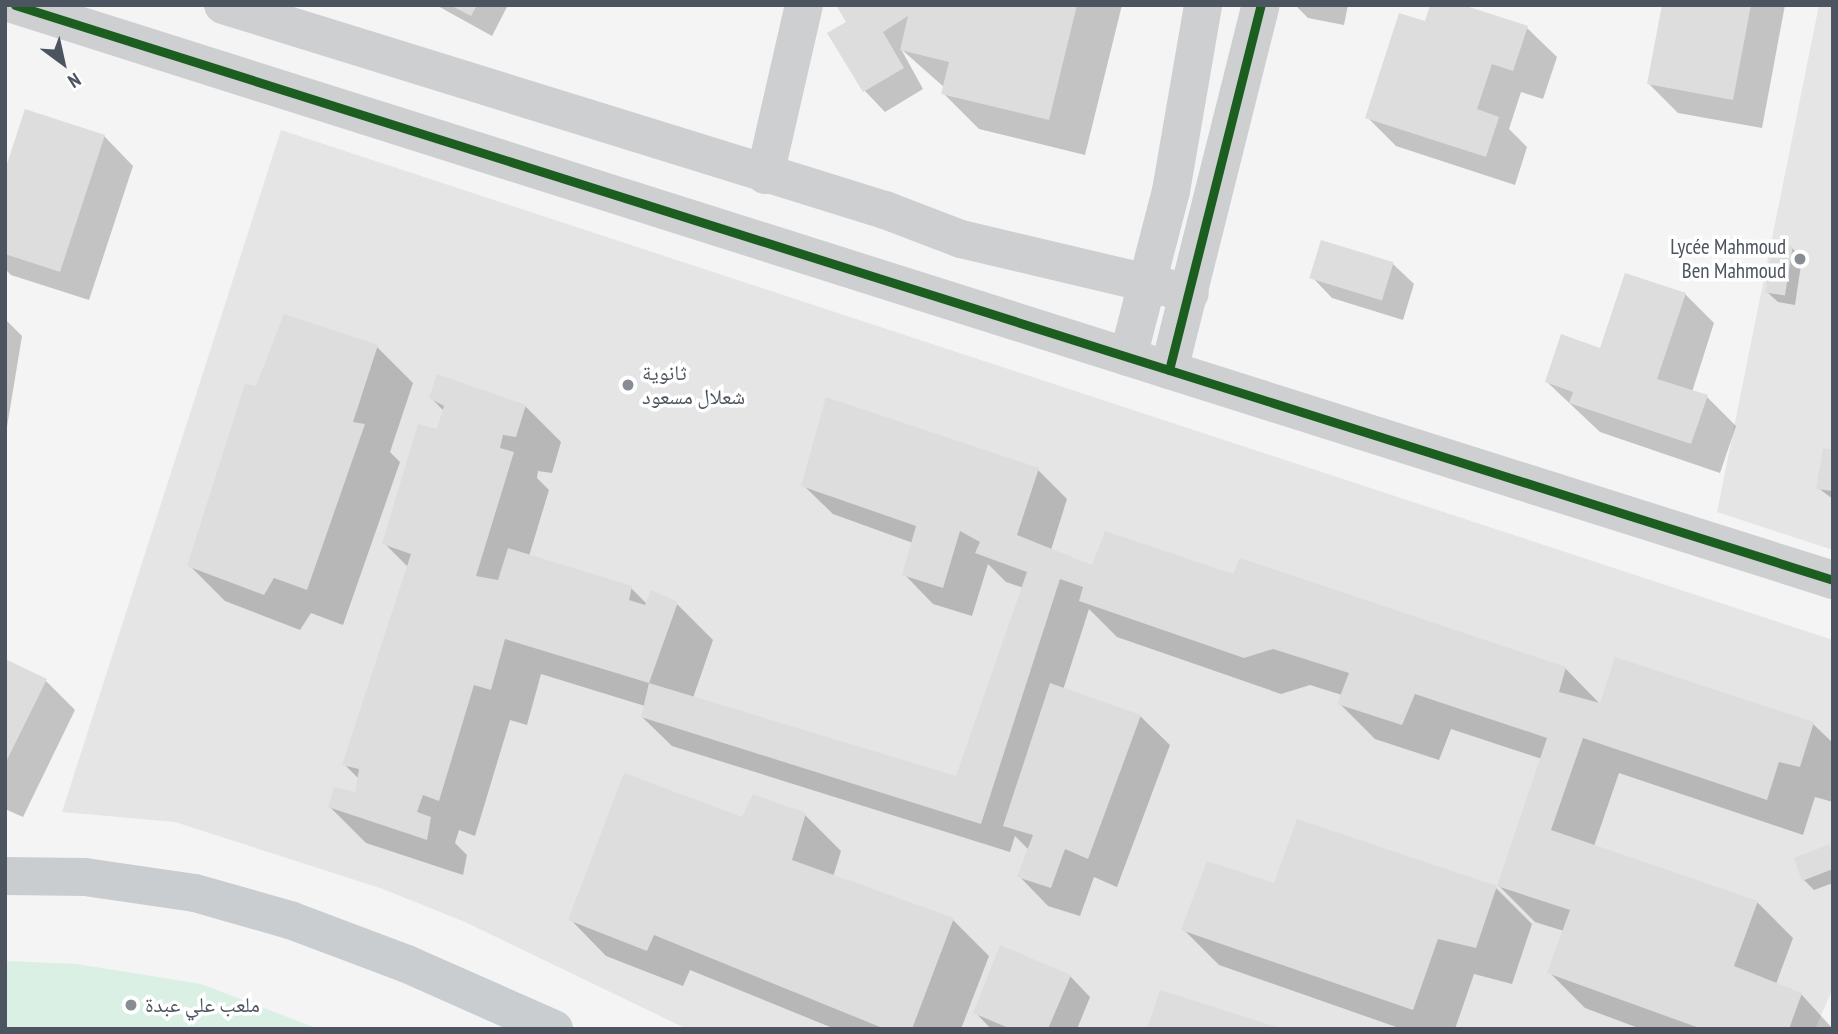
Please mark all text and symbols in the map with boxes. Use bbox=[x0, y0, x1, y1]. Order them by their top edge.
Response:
north arrow bbox=[28, 28, 98, 98]
text: N bbox=[64, 68, 85, 93]
place label: Lycée Mahmoud Ben Mahmoud bbox=[1670, 234, 1786, 284]
marker: Lycée Mahmoud Ben Mahmoud bbox=[1792, 251, 1808, 267]
place label: ثانوية شعلال مسعود bbox=[642, 360, 745, 410]
marker: ثانوية شعلال مسعود bbox=[620, 377, 636, 393]
place label: ملعب علي عبدة bbox=[145, 992, 260, 1018]
marker: ملعب علي عبدة bbox=[123, 997, 139, 1013]

